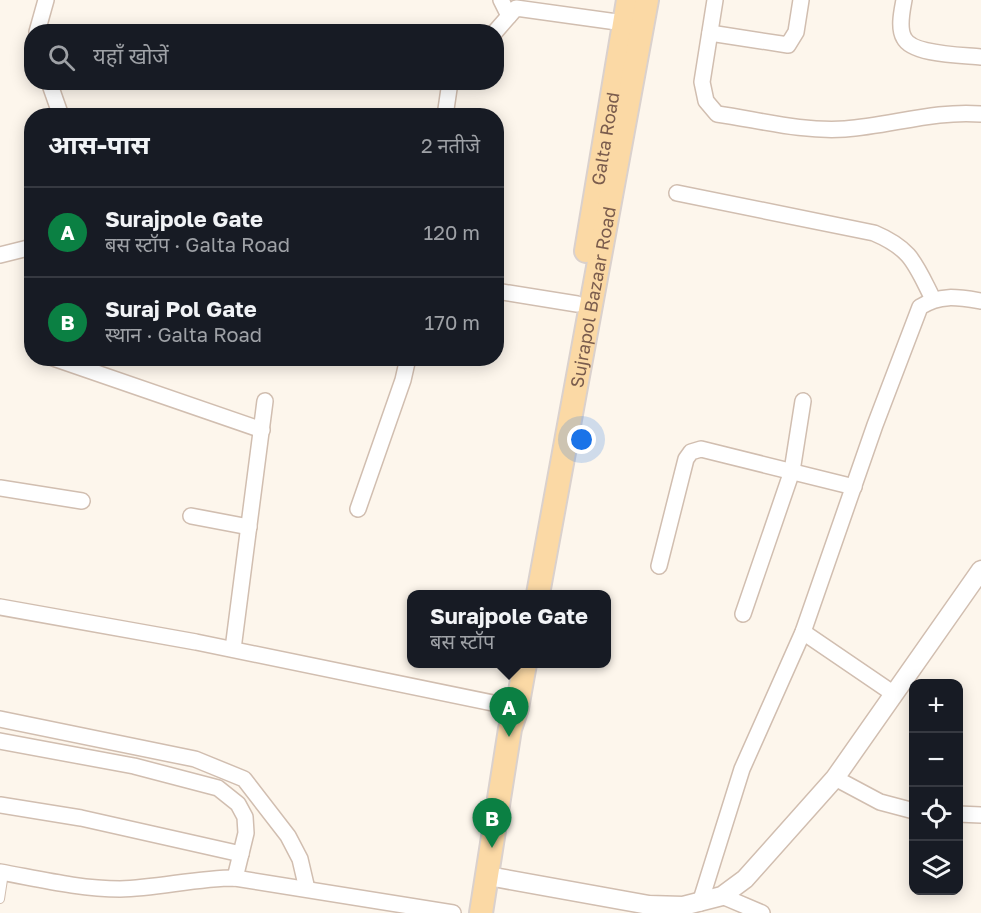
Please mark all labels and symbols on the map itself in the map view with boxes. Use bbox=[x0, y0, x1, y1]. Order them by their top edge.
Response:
street label: Galta Road bbox=[586, 90, 623, 187]
street label: Sujrapol Bazaar Road bbox=[565, 205, 620, 389]
your location bbox=[567, 425, 596, 454]
pin: A bbox=[490, 688, 528, 737]
pin: B bbox=[472, 798, 512, 848]

